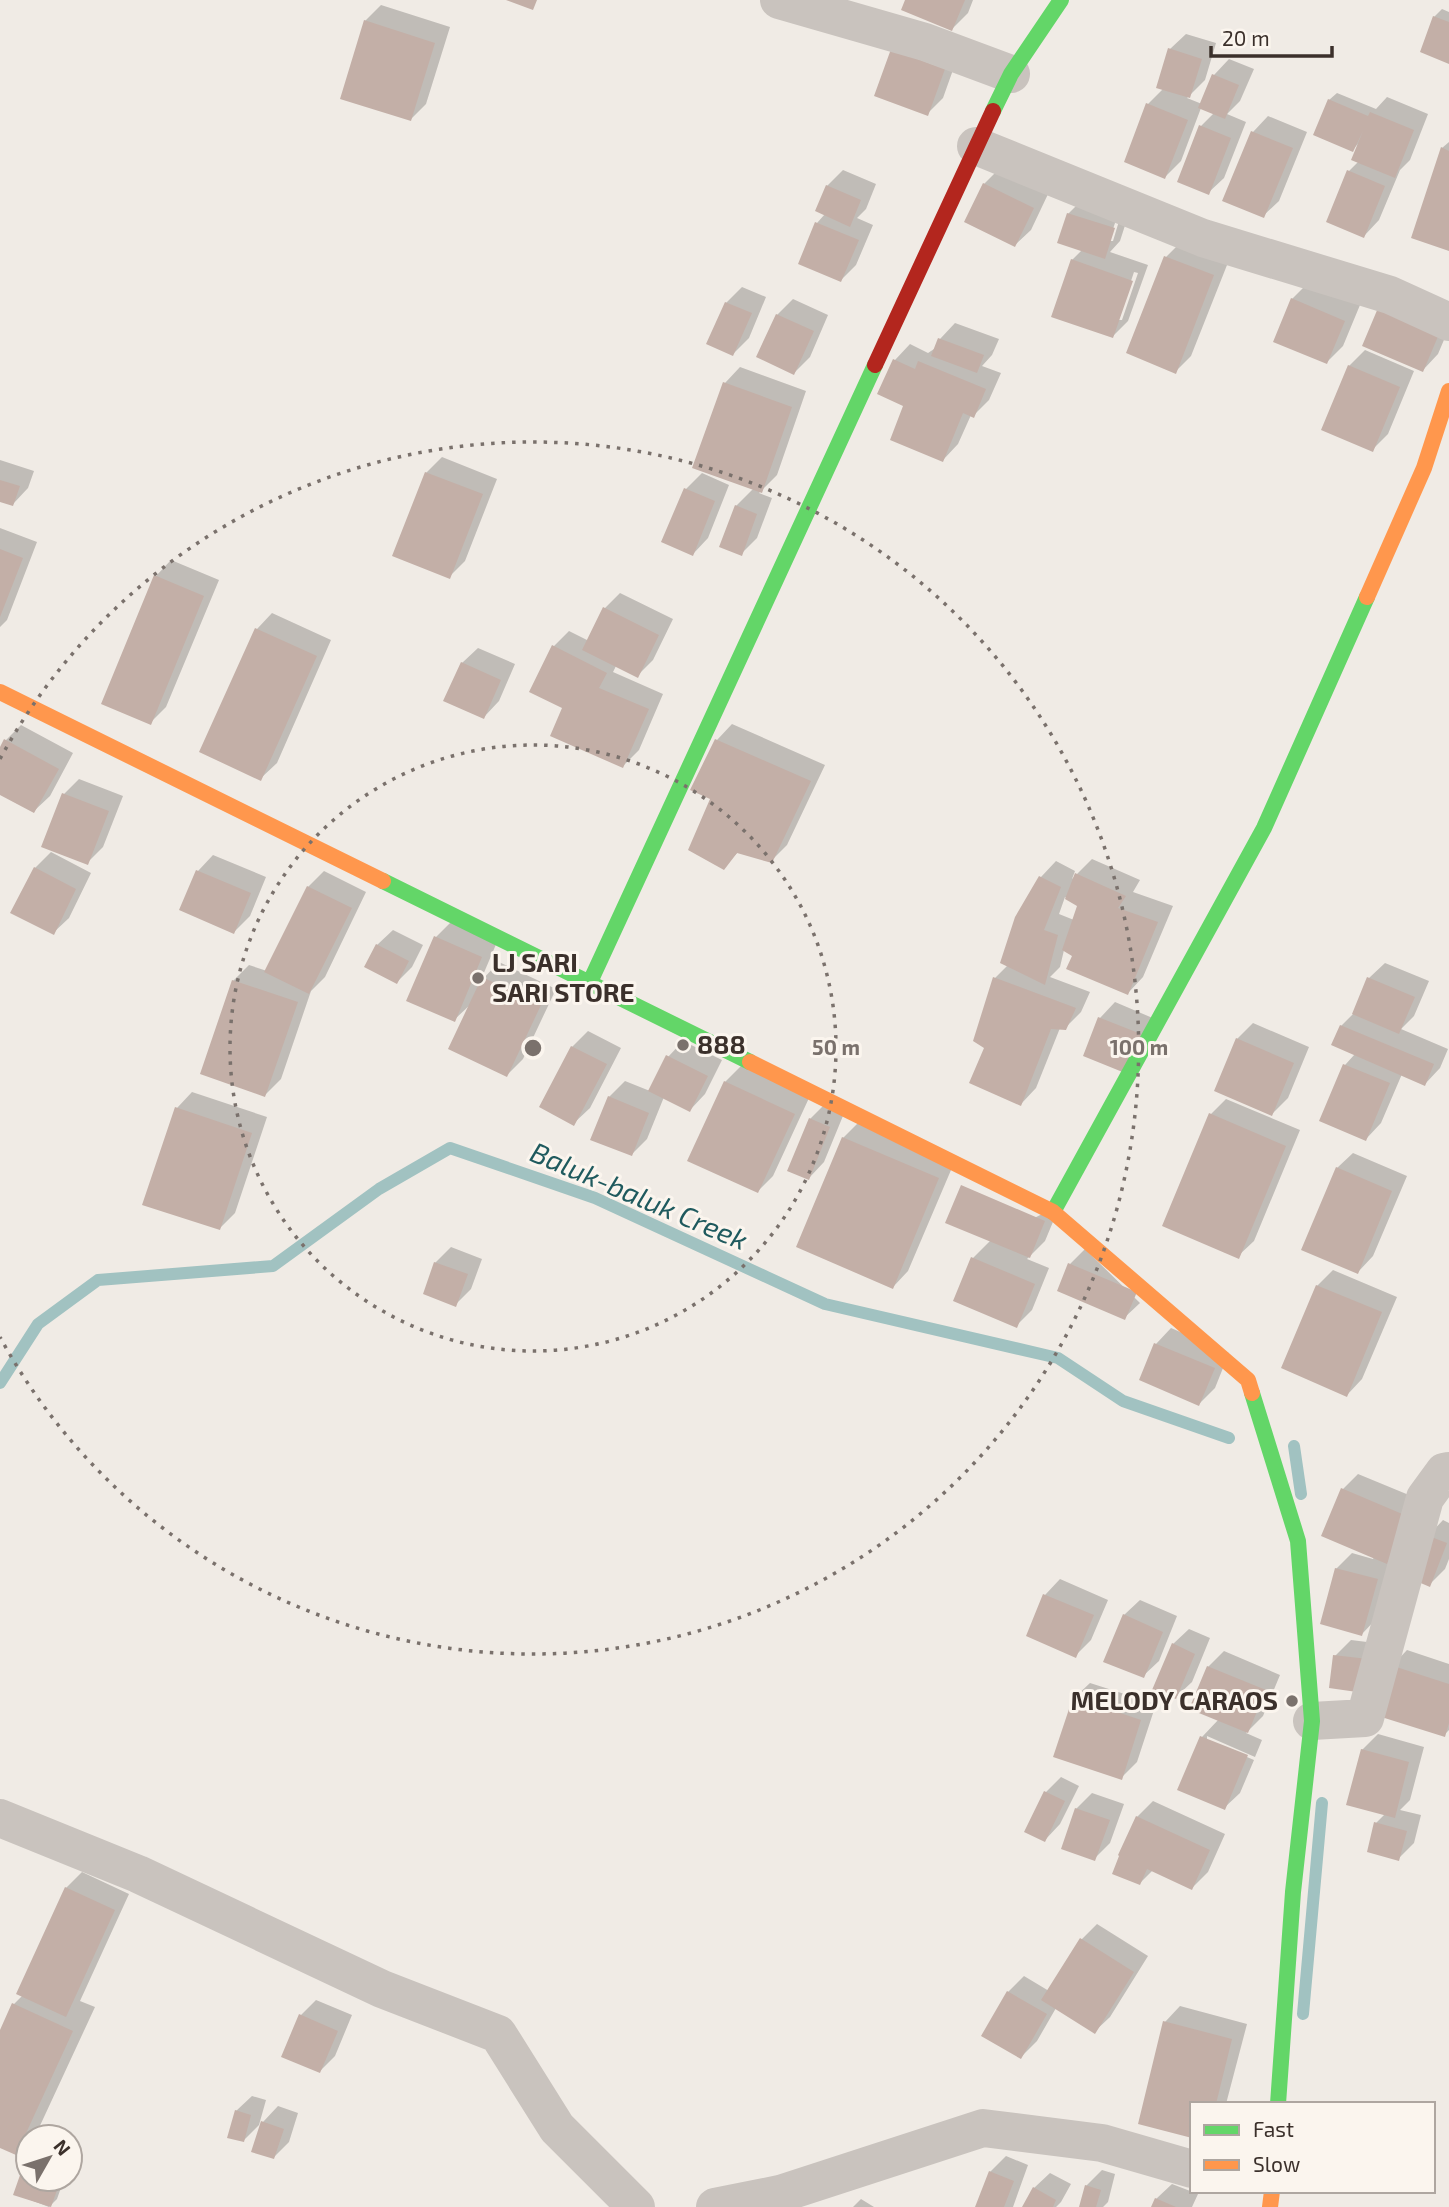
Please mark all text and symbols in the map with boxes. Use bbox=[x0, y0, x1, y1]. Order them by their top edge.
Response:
scale bar bbox=[1211, 14, 1332, 58]
text: 20 m bbox=[1222, 25, 1270, 50]
place label: LJ SARI SARI STORE bbox=[492, 946, 635, 1007]
marker: LJ SARI SARI STORE bbox=[470, 970, 486, 986]
place label: 888 bbox=[697, 1028, 746, 1059]
text: 50 m bbox=[812, 1034, 860, 1059]
text: 100 m bbox=[1110, 1034, 1168, 1059]
centre of rings bbox=[521, 1036, 545, 1060]
marker: 888 bbox=[675, 1037, 691, 1053]
water label: Baluk-baluk Creek bbox=[526, 1134, 753, 1256]
place label: MELODY CARAOS bbox=[1071, 1684, 1278, 1715]
marker: MELODY CARAOS bbox=[1284, 1693, 1300, 1709]
legend bbox=[1190, 2102, 1435, 2193]
text: Fast bbox=[1253, 2116, 1294, 2141]
north arrow bbox=[14, 2123, 84, 2193]
text: N bbox=[49, 2134, 76, 2160]
text: Slow bbox=[1253, 2151, 1300, 2176]

